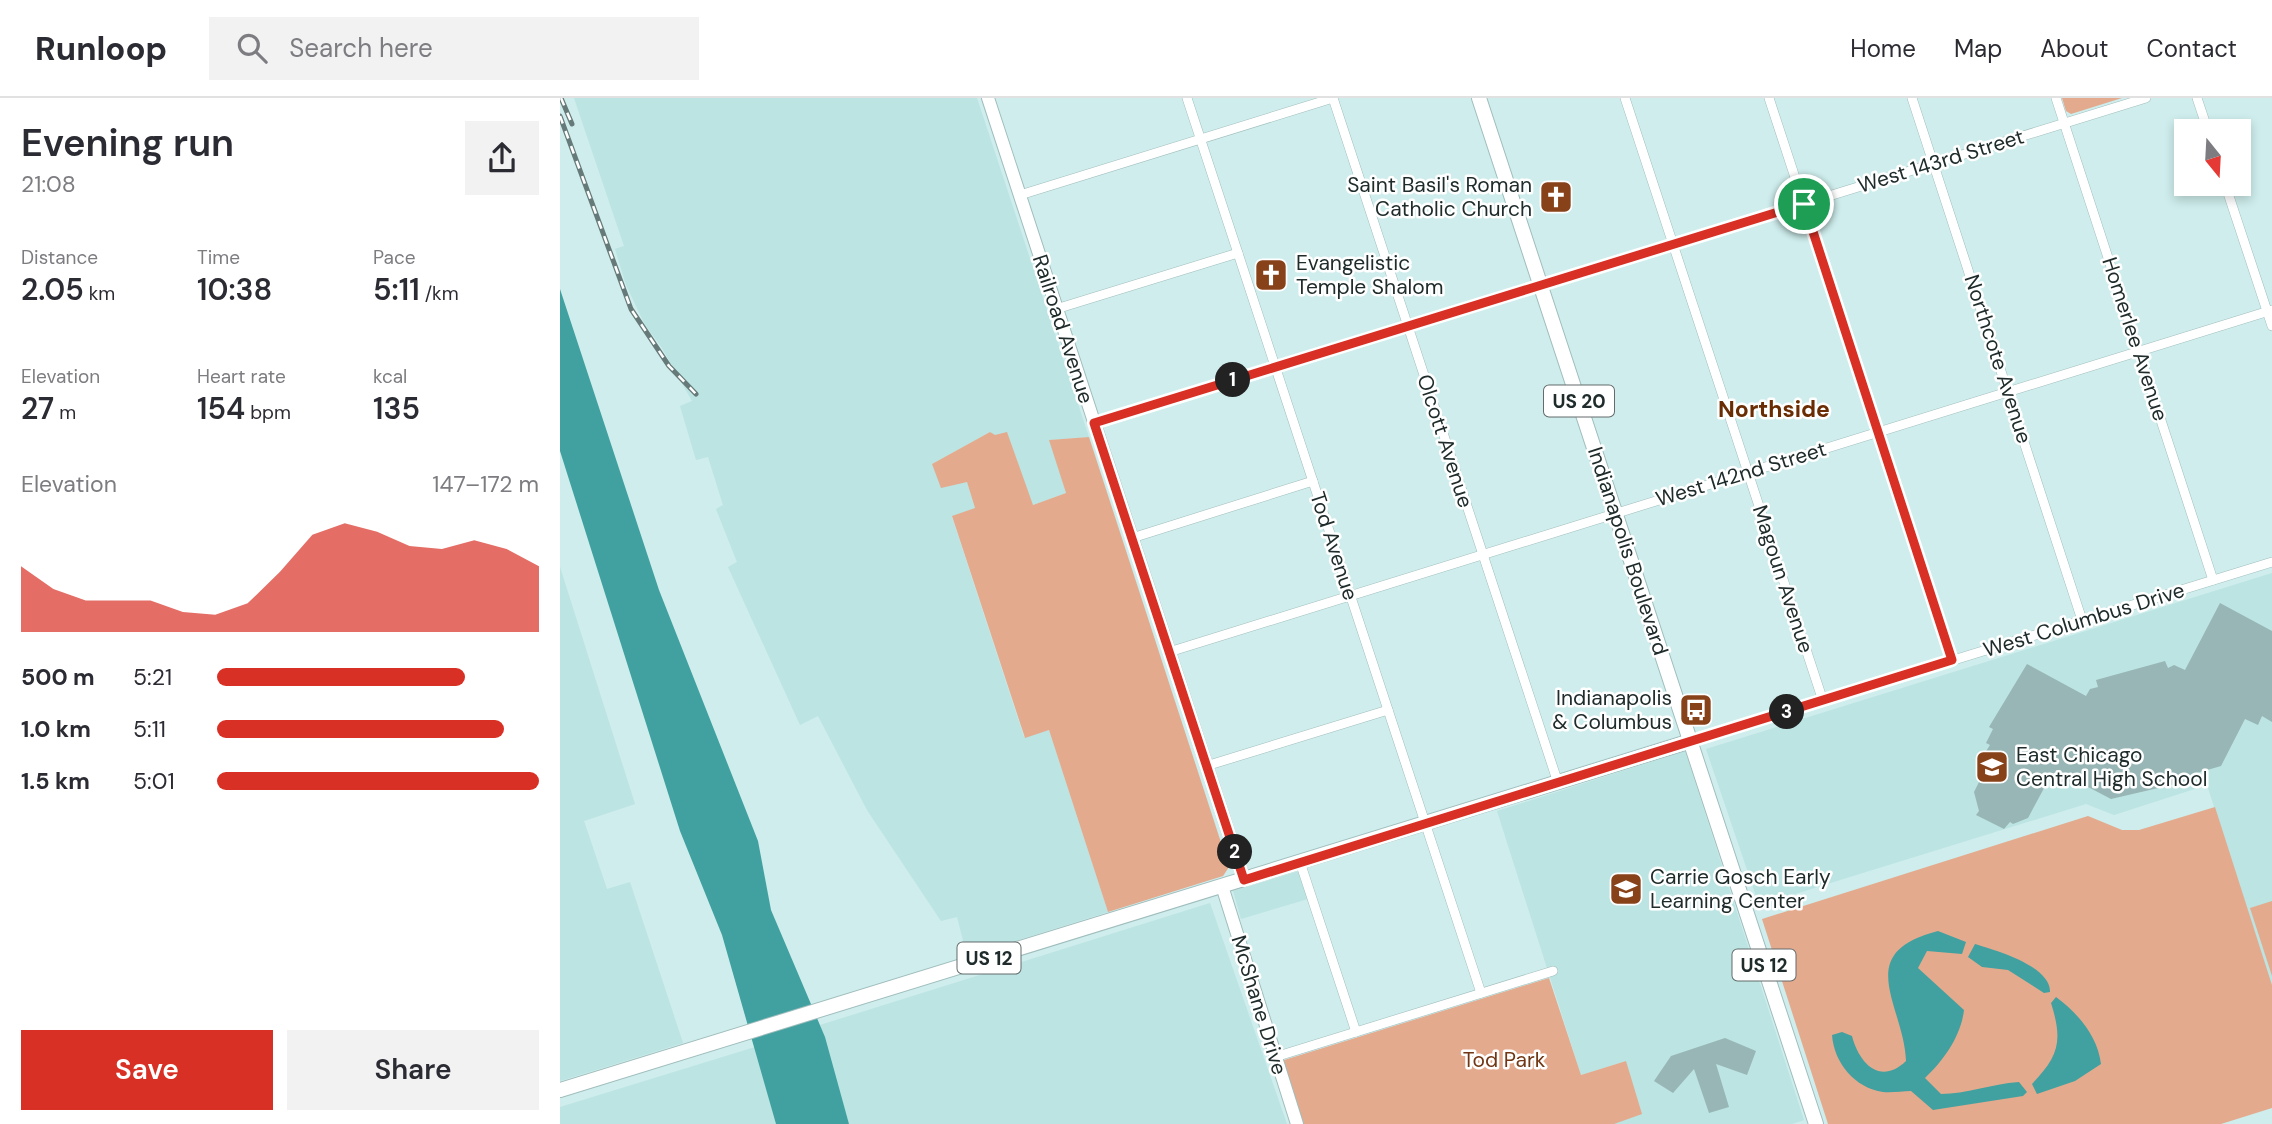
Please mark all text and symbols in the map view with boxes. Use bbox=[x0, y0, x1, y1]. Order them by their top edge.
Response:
search box bbox=[209, 17, 699, 80]
text: Runloop bbox=[35, 27, 167, 70]
icon: search bbox=[233, 29, 271, 67]
text: Search here bbox=[289, 31, 433, 65]
text: Home bbox=[1850, 33, 1916, 64]
text: Map bbox=[1954, 33, 2002, 64]
text: About bbox=[2040, 33, 2109, 64]
text: Contact bbox=[2147, 33, 2237, 64]
text: Evening run bbox=[21, 118, 234, 168]
north arrow bbox=[2174, 119, 2250, 196]
map controls bbox=[2174, 119, 2251, 196]
button: share bbox=[465, 121, 539, 195]
street label: West 143rd Street bbox=[1854, 122, 2028, 200]
text: 21:08 bbox=[21, 169, 76, 199]
place label: Saint Basil's Roman Catholic Church bbox=[1347, 171, 1532, 223]
pin bbox=[1774, 174, 1834, 234]
church icon: Saint Basil's Roman Catholic Church bbox=[1537, 178, 1575, 216]
icon: arrive bbox=[1785, 185, 1823, 223]
text: Distance bbox=[21, 245, 98, 270]
text: Time bbox=[197, 245, 240, 270]
text: Pace bbox=[373, 245, 416, 270]
place label: Evangelistic Temple Shalom bbox=[1296, 249, 1443, 301]
street label: Railroad Avenue bbox=[1026, 251, 1100, 407]
street label: Homerlee Avenue bbox=[2095, 254, 2175, 425]
church icon: Evangelistic Temple Shalom bbox=[1252, 256, 1290, 294]
text: 2.05 bbox=[21, 270, 84, 309]
text: 10:38 bbox=[197, 270, 272, 309]
text: 5:11 bbox=[373, 270, 420, 309]
street label: Northcote Avenue bbox=[1958, 271, 2039, 447]
text: km bbox=[84, 281, 115, 306]
text: /km bbox=[420, 281, 459, 306]
pin: 1 bbox=[1216, 362, 1250, 398]
text: Elevation bbox=[21, 364, 100, 389]
text: Heart rate bbox=[197, 364, 286, 389]
text: kcal bbox=[373, 364, 407, 389]
text: 1 bbox=[1229, 367, 1236, 392]
street label: Olcott Avenue bbox=[1410, 371, 1480, 511]
road number: US 20 bbox=[1544, 386, 1614, 416]
text: 27 bbox=[21, 389, 54, 428]
text: 154 bbox=[197, 389, 245, 428]
text: 135 bbox=[373, 389, 420, 428]
district label: Northside bbox=[1718, 394, 1830, 424]
text: m bbox=[54, 400, 76, 425]
text: bpm bbox=[245, 400, 291, 425]
street label: West 142nd Street bbox=[1652, 435, 1830, 513]
street label: Indianapolis Boulevard bbox=[1581, 443, 1675, 659]
text: Elevation bbox=[21, 469, 117, 499]
text: 147–172 m bbox=[432, 469, 539, 499]
street label: Tod Avenue bbox=[1303, 488, 1365, 604]
street label: Magoun Avenue bbox=[1746, 502, 1820, 657]
street label: West Columbus Drive bbox=[1980, 576, 2188, 664]
text: 500 m bbox=[21, 662, 95, 692]
text: 5:21 bbox=[133, 662, 172, 692]
place label: Indianapolis & Columbus bbox=[1552, 684, 1672, 736]
bus stop icon: Indianapolis & Columbus bbox=[1677, 691, 1715, 729]
pin: 3 bbox=[1770, 694, 1804, 730]
text: 3 bbox=[1781, 699, 1792, 724]
text: 1.0 km bbox=[21, 714, 91, 744]
text: 5:11 bbox=[133, 714, 166, 744]
place label: East Chicago Central High School bbox=[2016, 741, 2207, 793]
school or university icon: East Chicago Central High School bbox=[1973, 748, 2011, 786]
text: 1.5 km bbox=[21, 766, 90, 796]
text: 5:01 bbox=[133, 766, 175, 796]
pin: 2 bbox=[1218, 834, 1252, 870]
text: 2 bbox=[1229, 839, 1240, 864]
place label: Carrie Gosch Early Learning Center bbox=[1650, 863, 1831, 915]
school or university icon: Carrie Gosch Early Learning Center bbox=[1607, 870, 1645, 908]
street label: McShane Drive bbox=[1224, 932, 1294, 1078]
road number: US 12 bbox=[958, 943, 1020, 974]
road number: US 12 bbox=[1732, 950, 1796, 980]
button: Save bbox=[21, 1030, 273, 1110]
button: Share bbox=[287, 1030, 539, 1110]
park label: Tod Park bbox=[1463, 1046, 1546, 1074]

